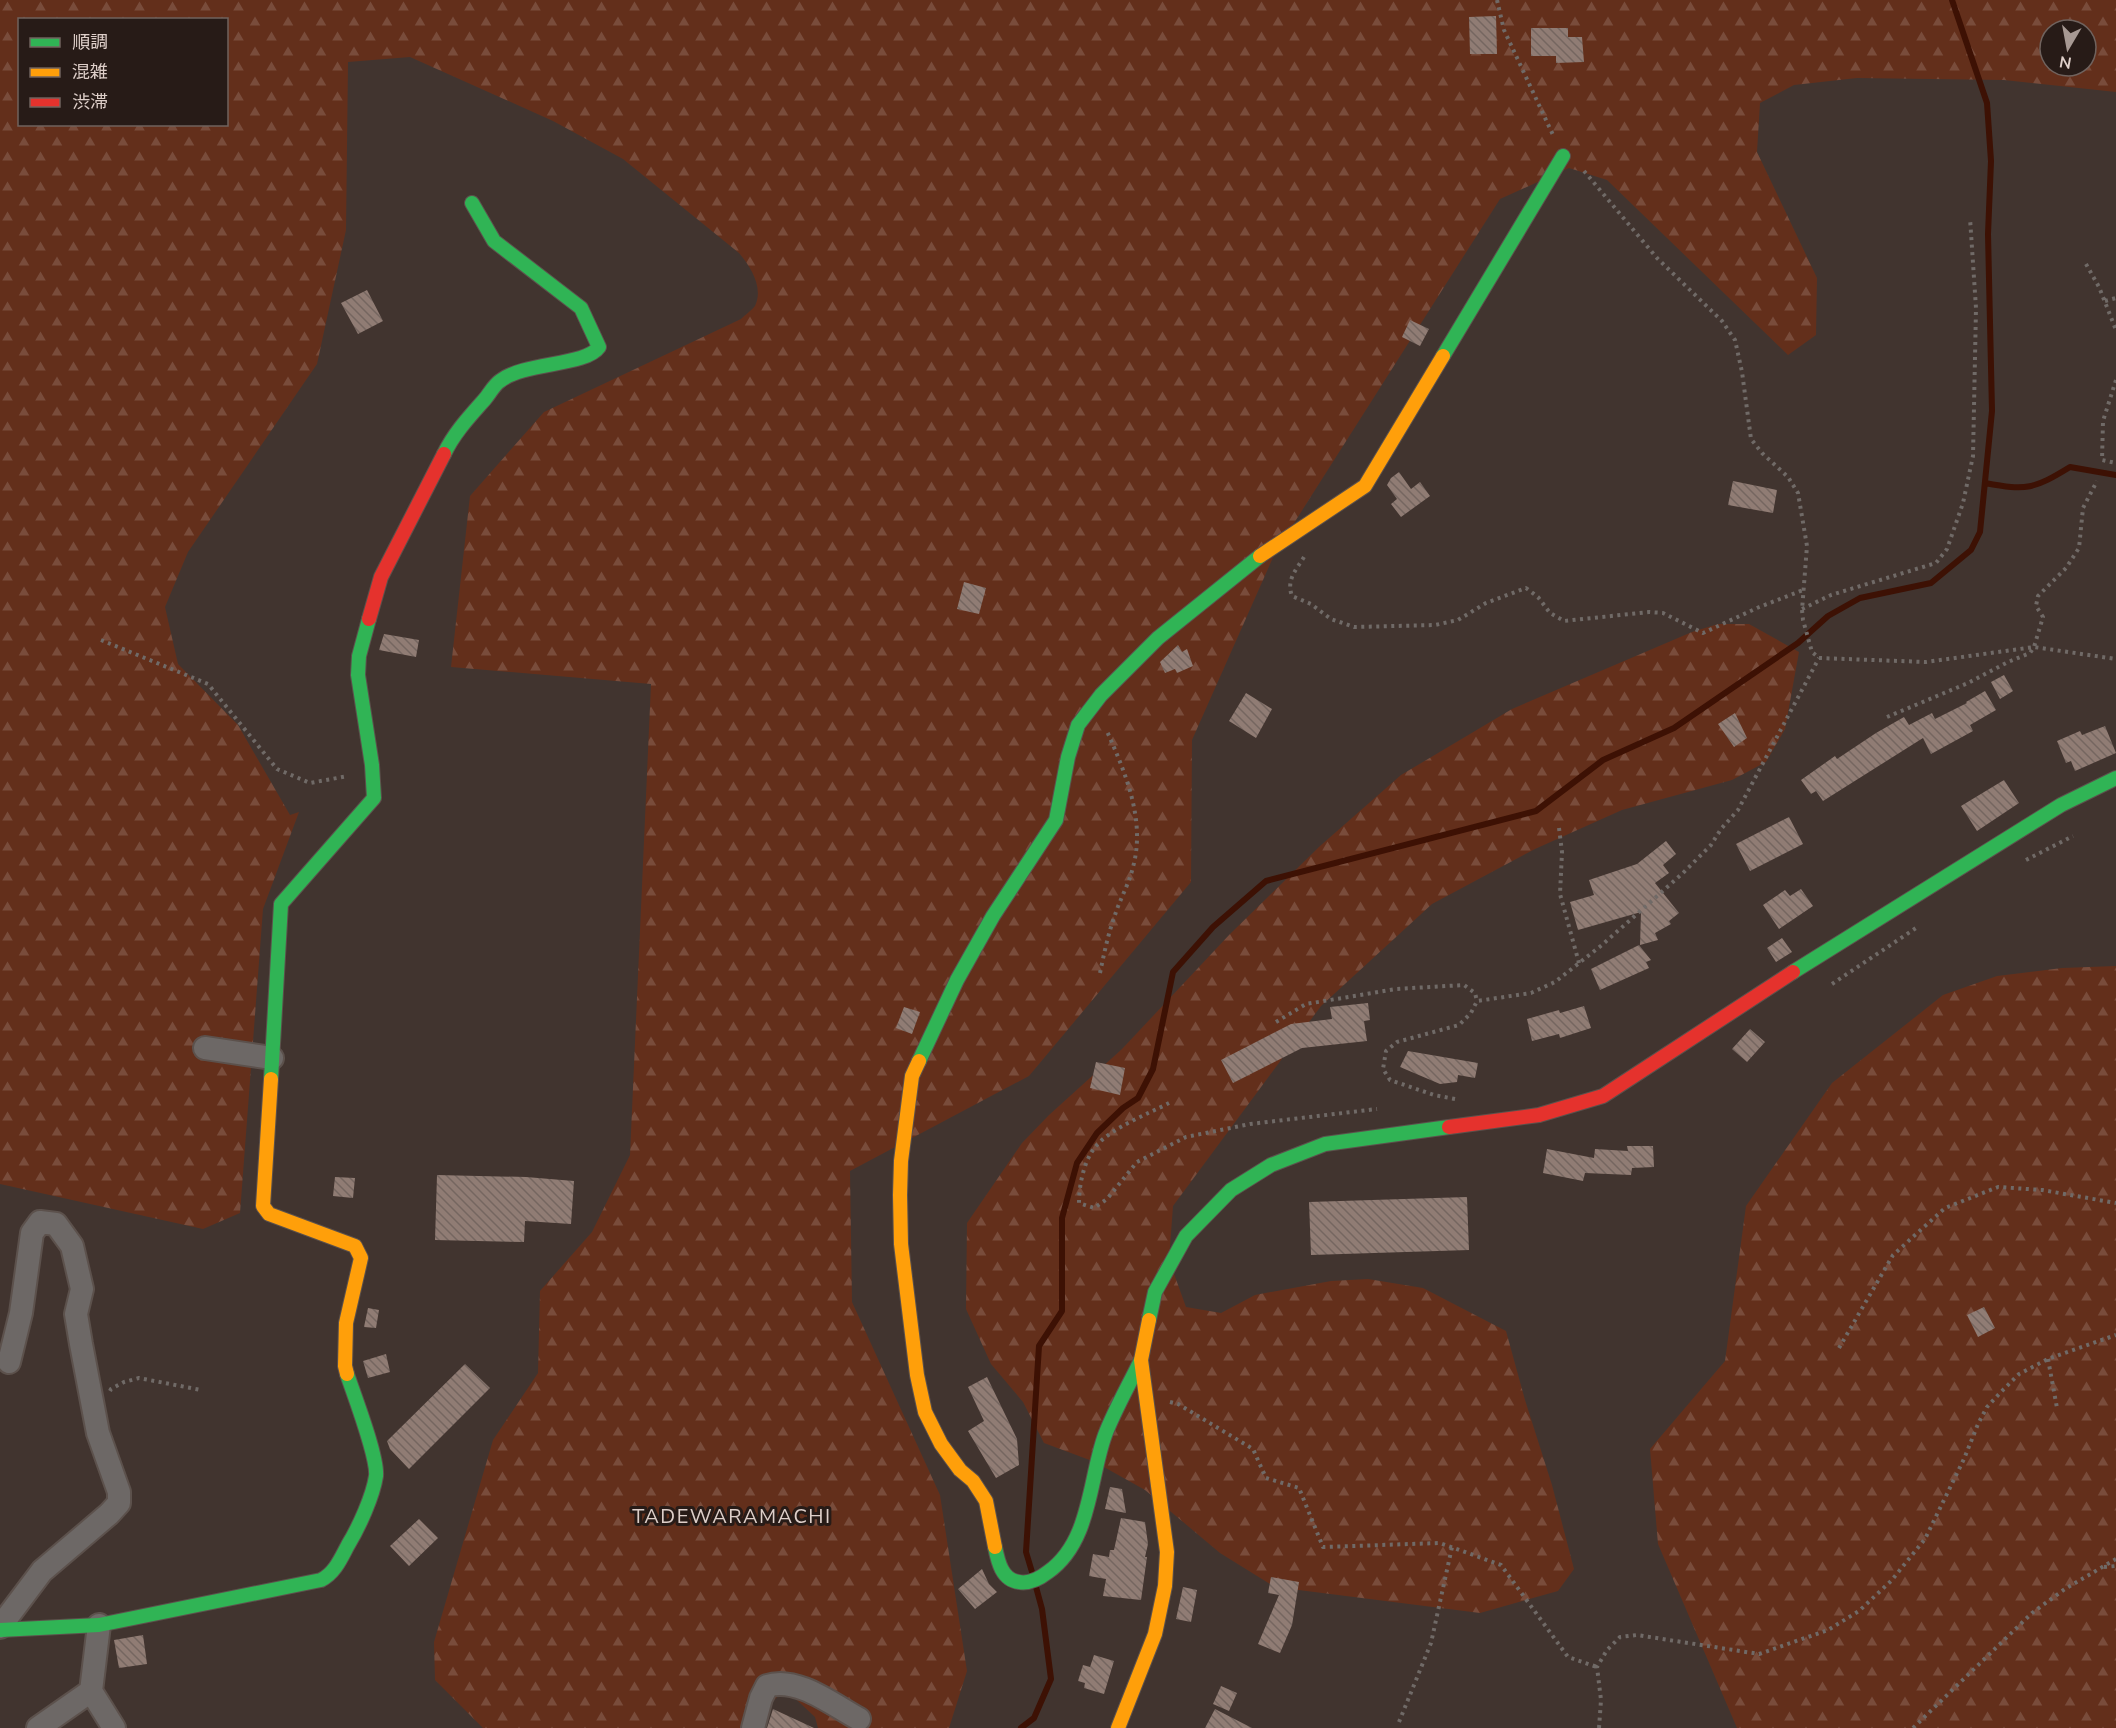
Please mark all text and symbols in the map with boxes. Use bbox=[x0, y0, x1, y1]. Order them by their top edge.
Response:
legend bbox=[18, 18, 228, 126]
north arrow bbox=[2038, 18, 2098, 78]
text: 順調 bbox=[72, 30, 108, 54]
text: N bbox=[2058, 50, 2073, 74]
text: 混雑 bbox=[72, 60, 108, 84]
text: 渋滞 bbox=[72, 90, 108, 114]
district label: TADEWARAMACHI bbox=[632, 1503, 832, 1530]

